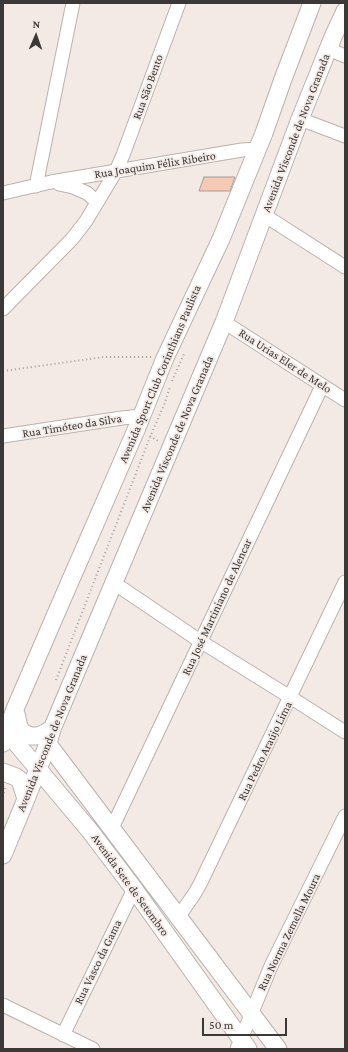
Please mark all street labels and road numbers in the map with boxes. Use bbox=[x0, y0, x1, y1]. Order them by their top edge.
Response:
street label: Avenida Visconde de Nova Granada bbox=[259, 52, 333, 214]
street label: Rua São Bento bbox=[130, 53, 166, 121]
street label: Rua Joaquim Félix Ribeiro bbox=[93, 148, 217, 182]
street label: Avenida Sport Club Corinthians Paulista bbox=[116, 283, 204, 465]
street label: Rua Urias Eler de Melo bbox=[236, 326, 334, 396]
street label: Avenida Visconde de Nova Granada bbox=[137, 354, 217, 514]
street label: Rua Timóteo da Silva bbox=[21, 411, 123, 441]
street label: Rua José Martiniano de Alencar bbox=[179, 536, 255, 678]
street label: Avenida Visconde de Nova Granada bbox=[14, 652, 90, 814]
street label: Rua Pedro Araújo Lima bbox=[235, 699, 295, 803]
street label: Avenida Sete de Setembro bbox=[88, 831, 172, 939]
street label: Rua Norma Zemella Moura bbox=[254, 871, 324, 993]
street label: Rua Vasco da Gama bbox=[71, 917, 125, 1007]

